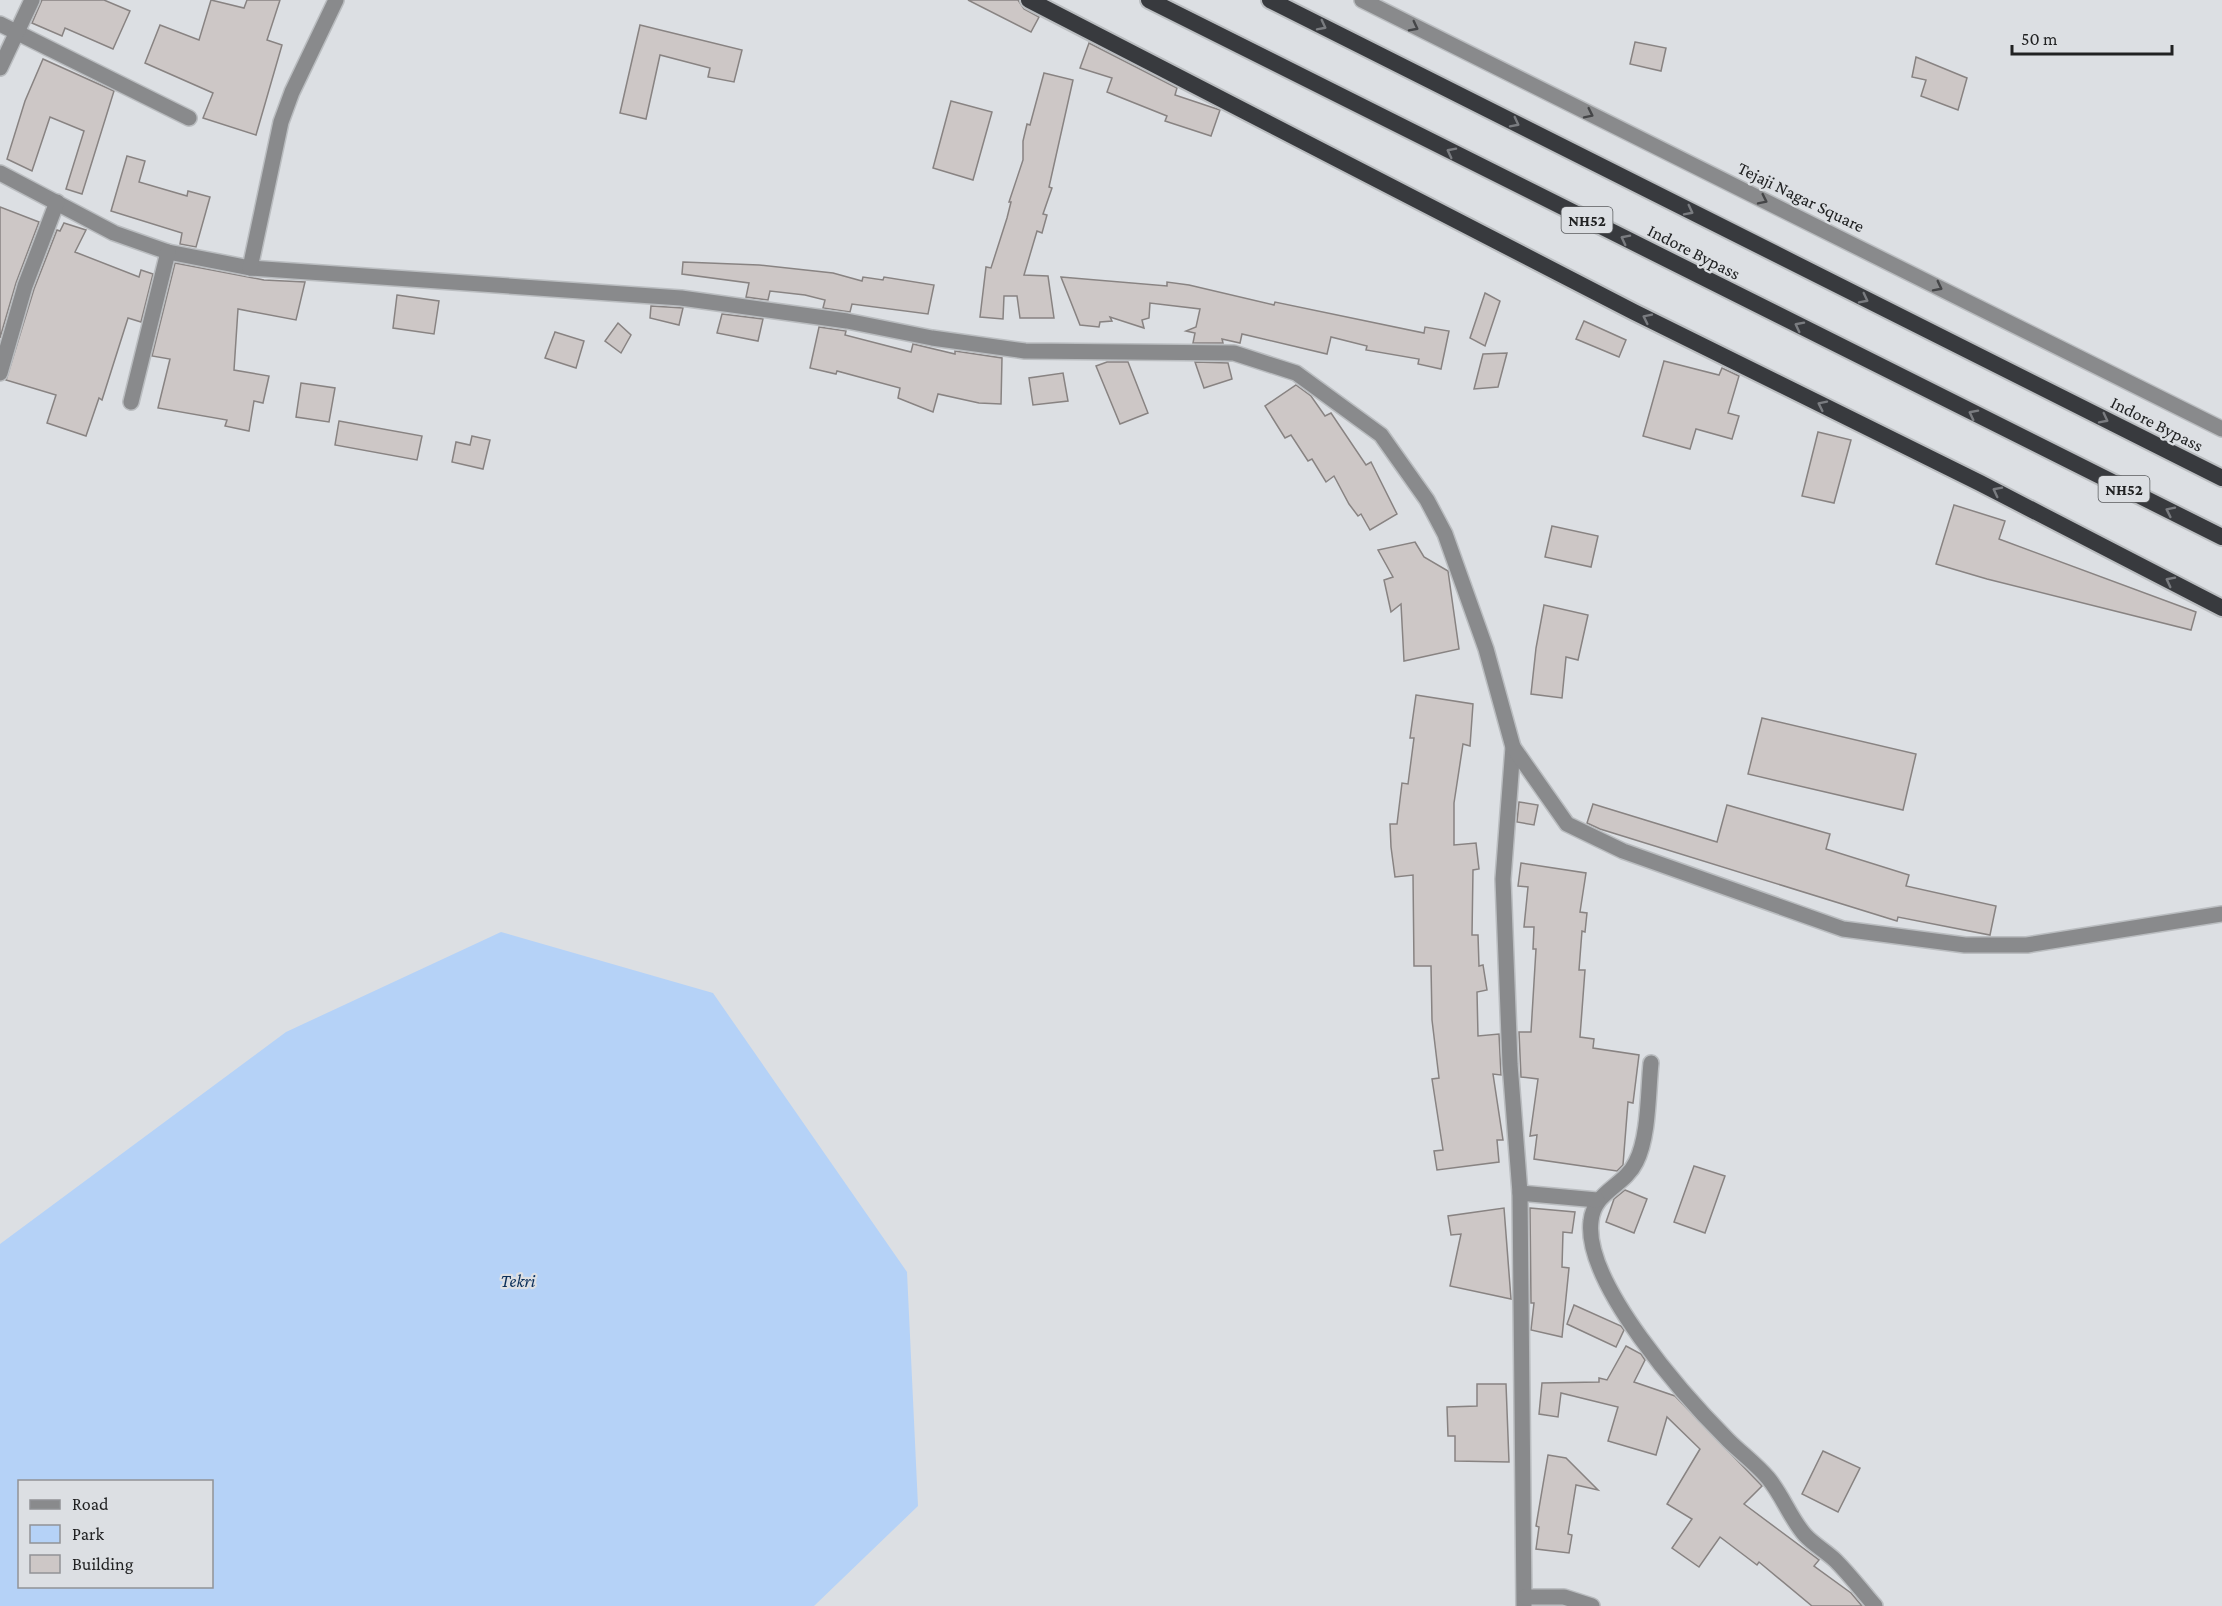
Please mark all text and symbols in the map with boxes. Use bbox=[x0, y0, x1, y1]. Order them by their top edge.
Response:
scale bar bbox=[2012, 18, 2172, 56]
one-way arrow bbox=[1316, 19, 1327, 31]
one-way arrow bbox=[1408, 19, 1419, 31]
text: 50 m bbox=[2021, 29, 2058, 49]
one-way arrow bbox=[1582, 106, 1593, 118]
one-way arrow bbox=[1509, 116, 1520, 128]
one-way arrow bbox=[1446, 147, 1457, 159]
street label: Tejaji Nagar Square bbox=[1734, 158, 1868, 237]
one-way arrow bbox=[1757, 193, 1768, 205]
one-way arrow bbox=[1683, 204, 1694, 215]
road number: NH52 bbox=[1562, 207, 1612, 233]
street label: Indore Bypass bbox=[1645, 220, 1743, 284]
one-way arrow bbox=[1620, 235, 1631, 246]
one-way arrow bbox=[1931, 280, 1942, 291]
one-way arrow bbox=[1857, 291, 1868, 303]
one-way arrow bbox=[1643, 314, 1654, 326]
one-way arrow bbox=[1794, 322, 1805, 334]
street label: Indore Bypass bbox=[2108, 392, 2206, 456]
one-way arrow bbox=[1818, 400, 1829, 412]
one-way arrow bbox=[1969, 410, 1980, 421]
one-way arrow bbox=[2097, 412, 2108, 424]
road number: NH52 bbox=[2098, 476, 2150, 502]
one-way arrow bbox=[1992, 487, 2003, 499]
one-way arrow bbox=[2165, 507, 2176, 519]
one-way arrow bbox=[2166, 577, 2176, 588]
park label: Tekri bbox=[501, 1271, 536, 1291]
legend bbox=[18, 1480, 213, 1588]
text: Road bbox=[72, 1494, 109, 1514]
text: Park bbox=[72, 1524, 104, 1544]
text: Building bbox=[72, 1554, 134, 1574]

